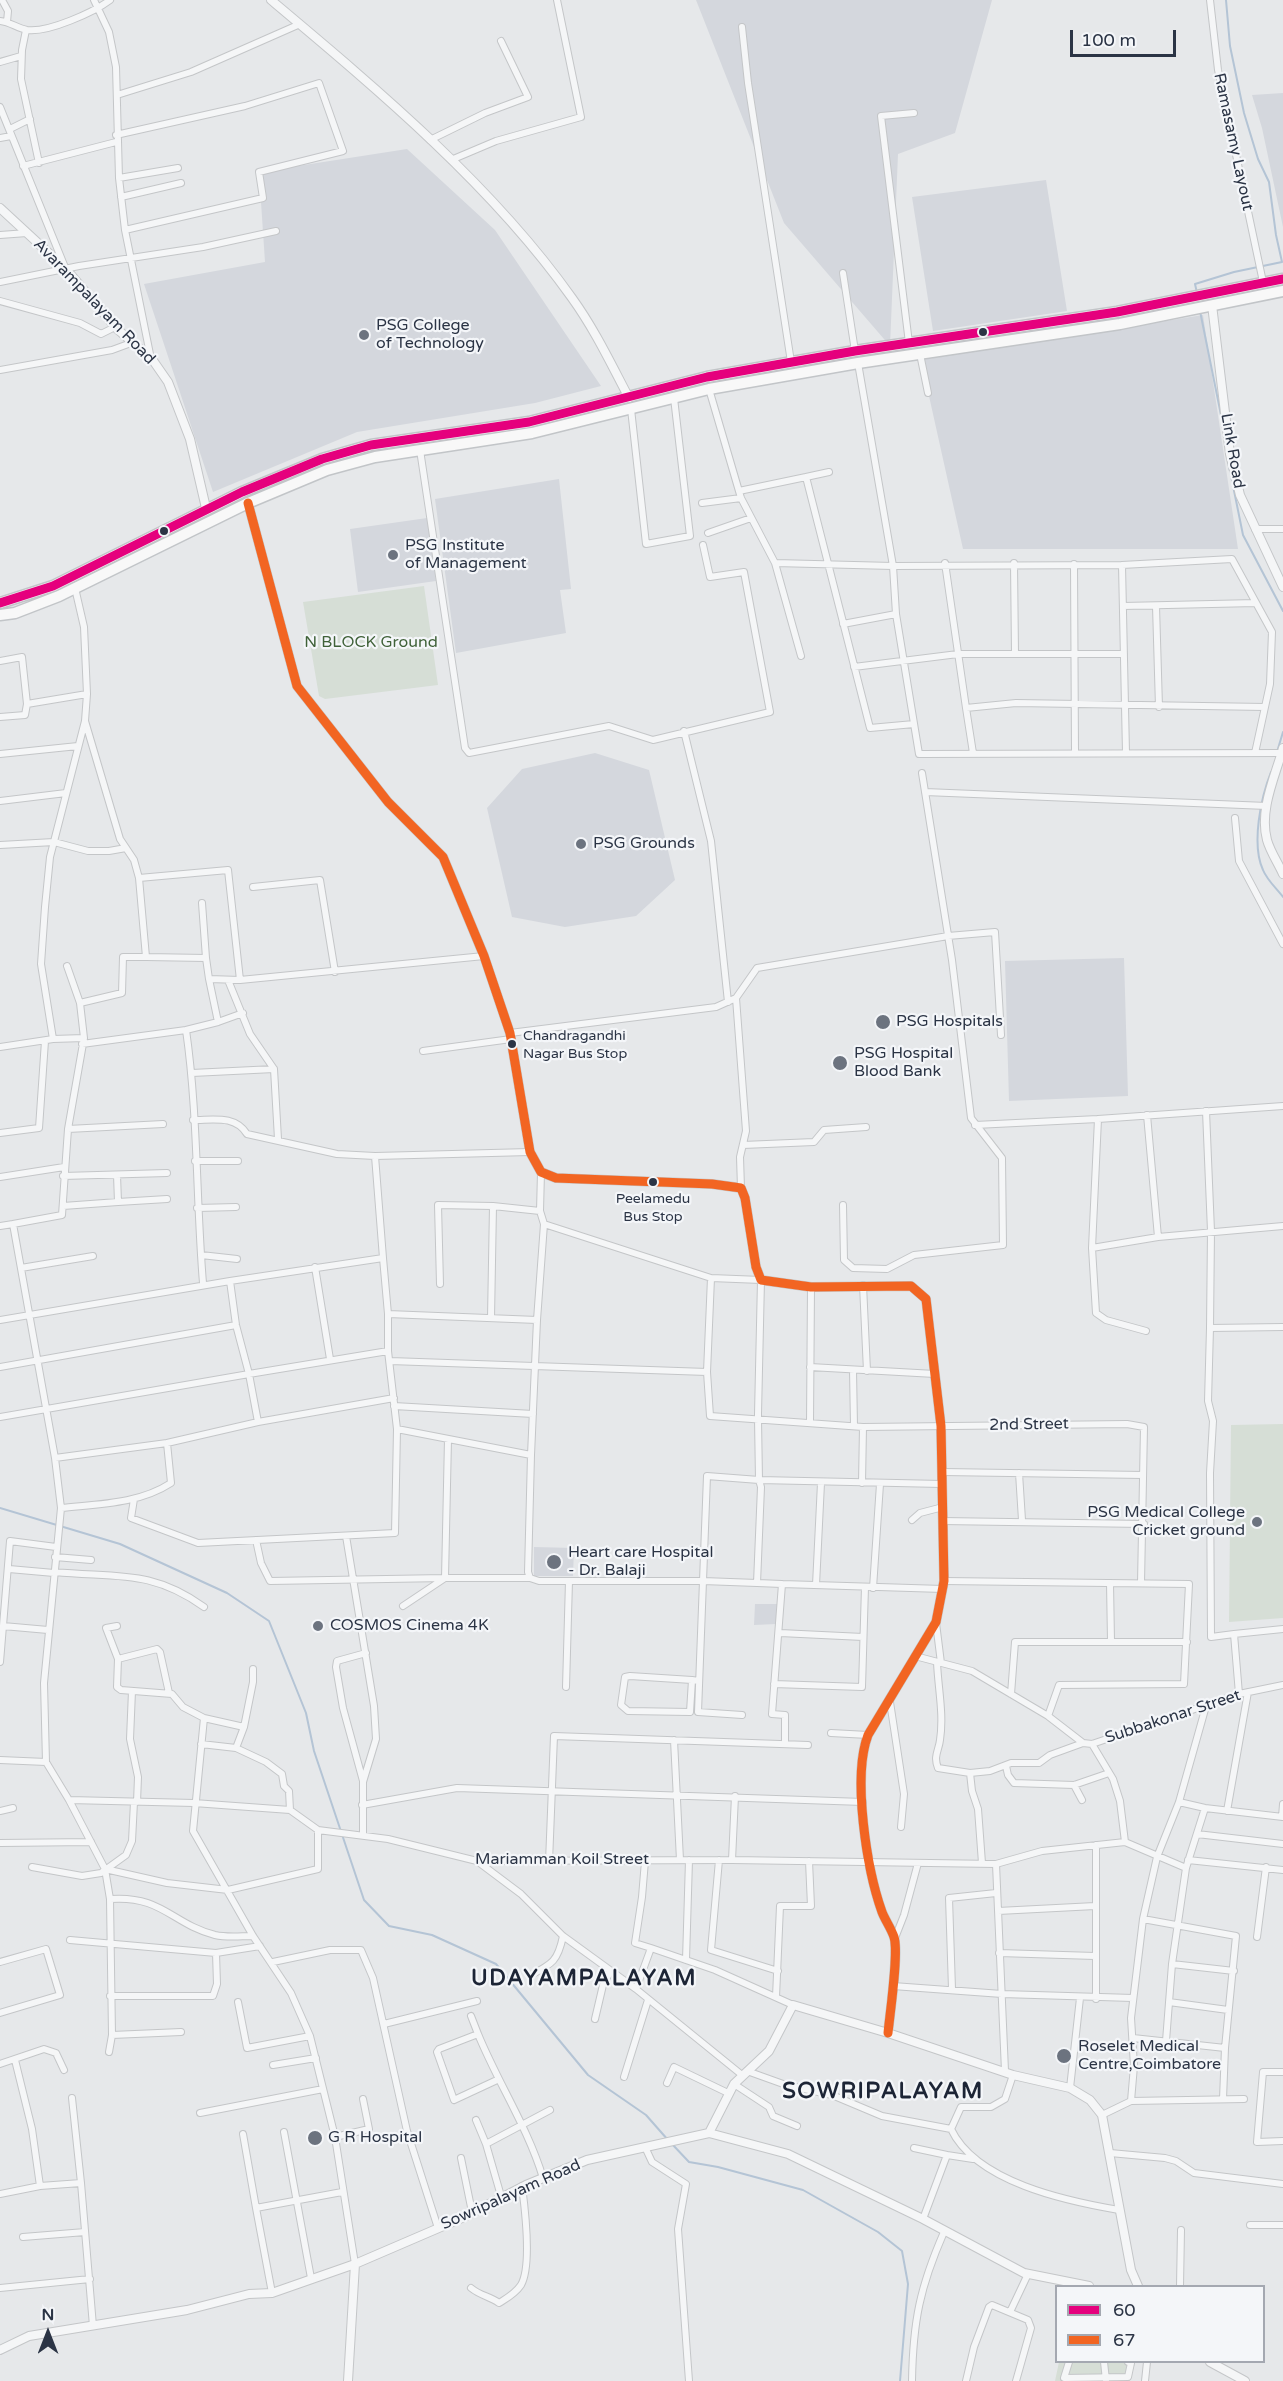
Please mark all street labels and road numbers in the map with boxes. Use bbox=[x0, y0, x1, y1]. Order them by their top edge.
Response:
street label: Ramasamy Layout bbox=[1209, 71, 1257, 213]
street label: Avarampalayam Road bbox=[29, 235, 159, 369]
street label: Link Road bbox=[1216, 412, 1248, 490]
street label: 2nd Street bbox=[989, 1415, 1069, 1435]
street label: Subbakonar Street bbox=[1103, 1686, 1243, 1748]
street label: Mariamman Koil Street bbox=[475, 1850, 649, 1870]
street label: Sowripalayam Road bbox=[438, 2156, 584, 2234]

